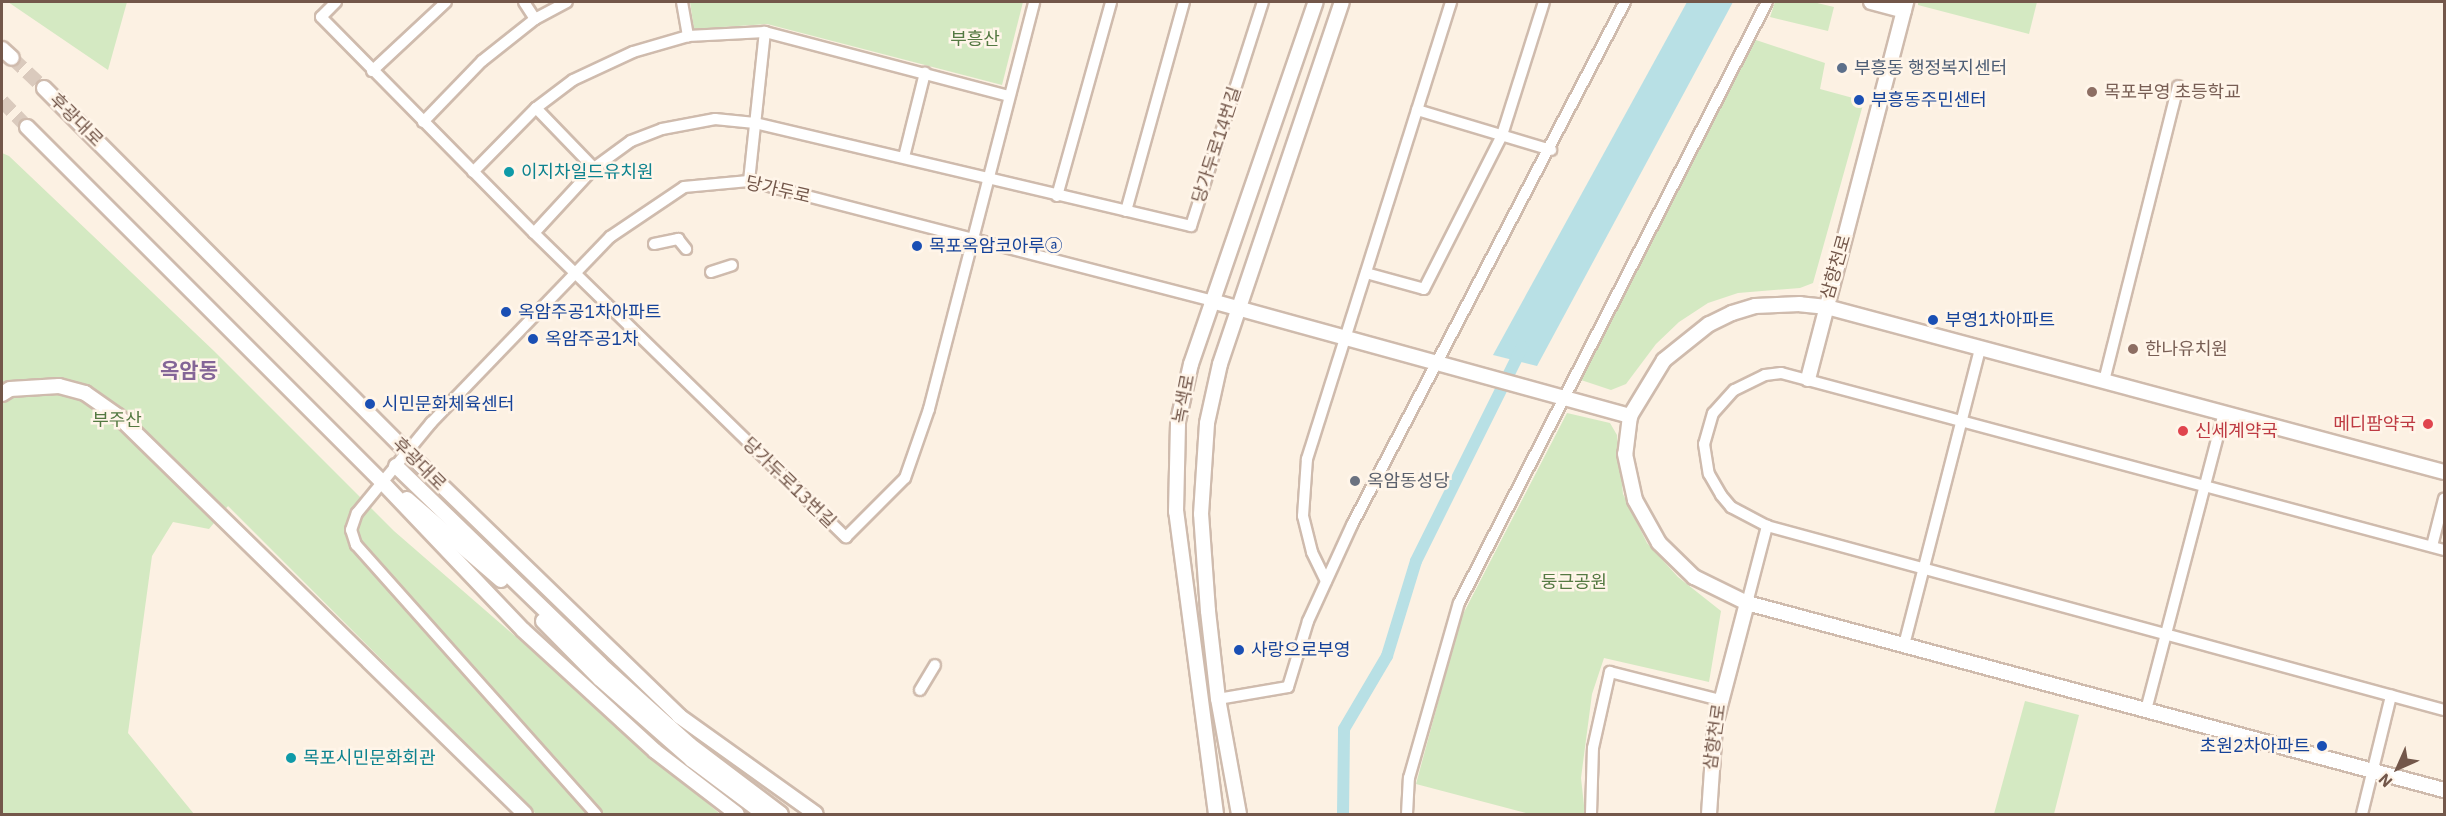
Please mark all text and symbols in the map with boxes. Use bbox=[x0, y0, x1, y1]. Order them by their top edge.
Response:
park label: 부흥산 bbox=[950, 28, 1000, 50]
place label: 부흥동 행정복지센터 bbox=[1854, 57, 2007, 79]
marker: 부흥동 행정복지센터 bbox=[1835, 61, 1849, 75]
place label: 목포부영 초등학교 bbox=[2104, 81, 2241, 103]
street label: 당가두로14번길 bbox=[1188, 84, 1246, 206]
marker: 목포부영 초등학교 bbox=[2085, 85, 2099, 99]
street label: 후광대로 bbox=[45, 89, 107, 151]
place label: 부흥동주민센터 bbox=[1871, 89, 1987, 111]
marker: 부흥동주민센터 bbox=[1852, 93, 1866, 107]
place label: 이지차일드유치원 bbox=[521, 161, 653, 183]
marker: 이지차일드유치원 bbox=[502, 165, 516, 179]
street label: 당가두로 bbox=[743, 172, 813, 208]
street label: 삼향천로 bbox=[1816, 232, 1856, 302]
place label: 목포옥암코아루ⓐ bbox=[929, 235, 1063, 257]
marker: 목포옥암코아루ⓐ bbox=[910, 239, 924, 253]
place label: 옥암주공1차아파트 bbox=[518, 301, 661, 323]
marker: 옥암주공1차아파트 bbox=[499, 305, 513, 319]
place label: 부영1차아파트 bbox=[1945, 309, 2055, 331]
marker: 부영1차아파트 bbox=[1926, 313, 1940, 327]
place label: 옥암주공1차 bbox=[545, 328, 639, 350]
marker: 옥암주공1차 bbox=[526, 332, 540, 346]
place label: 한나유치원 bbox=[2145, 338, 2228, 360]
marker: 한나유치원 bbox=[2126, 342, 2140, 356]
district label: 옥암동 bbox=[160, 357, 218, 383]
street label: 녹색로 bbox=[1169, 373, 1199, 425]
place label: 시민문화체육센터 bbox=[382, 393, 514, 415]
marker: 시민문화체육센터 bbox=[363, 397, 377, 411]
park label: 부주산 bbox=[92, 409, 142, 431]
place label: 메디팜약국 bbox=[2333, 413, 2416, 435]
marker: 메디팜약국 bbox=[2421, 417, 2435, 431]
place label: 신세계약국 bbox=[2195, 420, 2278, 442]
marker: 신세계약국 bbox=[2176, 424, 2190, 438]
street label: 후광대로 bbox=[388, 433, 450, 495]
street label: 당가두로13번길 bbox=[738, 433, 840, 533]
place label: 옥암동성당 bbox=[1367, 470, 1450, 492]
marker: 옥암동성당 bbox=[1348, 474, 1362, 488]
park label: 둥근공원 bbox=[1541, 571, 1607, 593]
place label: 사랑으로부영 bbox=[1251, 639, 1350, 661]
marker: 사랑으로부영 bbox=[1232, 643, 1246, 657]
street label: 삼향천로 bbox=[1700, 703, 1730, 771]
place label: 초원2차아파트 bbox=[2200, 735, 2310, 757]
north arrow bbox=[2368, 738, 2428, 798]
marker: 초원2차아파트 bbox=[2315, 739, 2329, 753]
place label: 목포시민문화회관 bbox=[303, 747, 435, 769]
marker: 목포시민문화회관 bbox=[284, 751, 298, 765]
text: N bbox=[2374, 770, 2396, 792]

